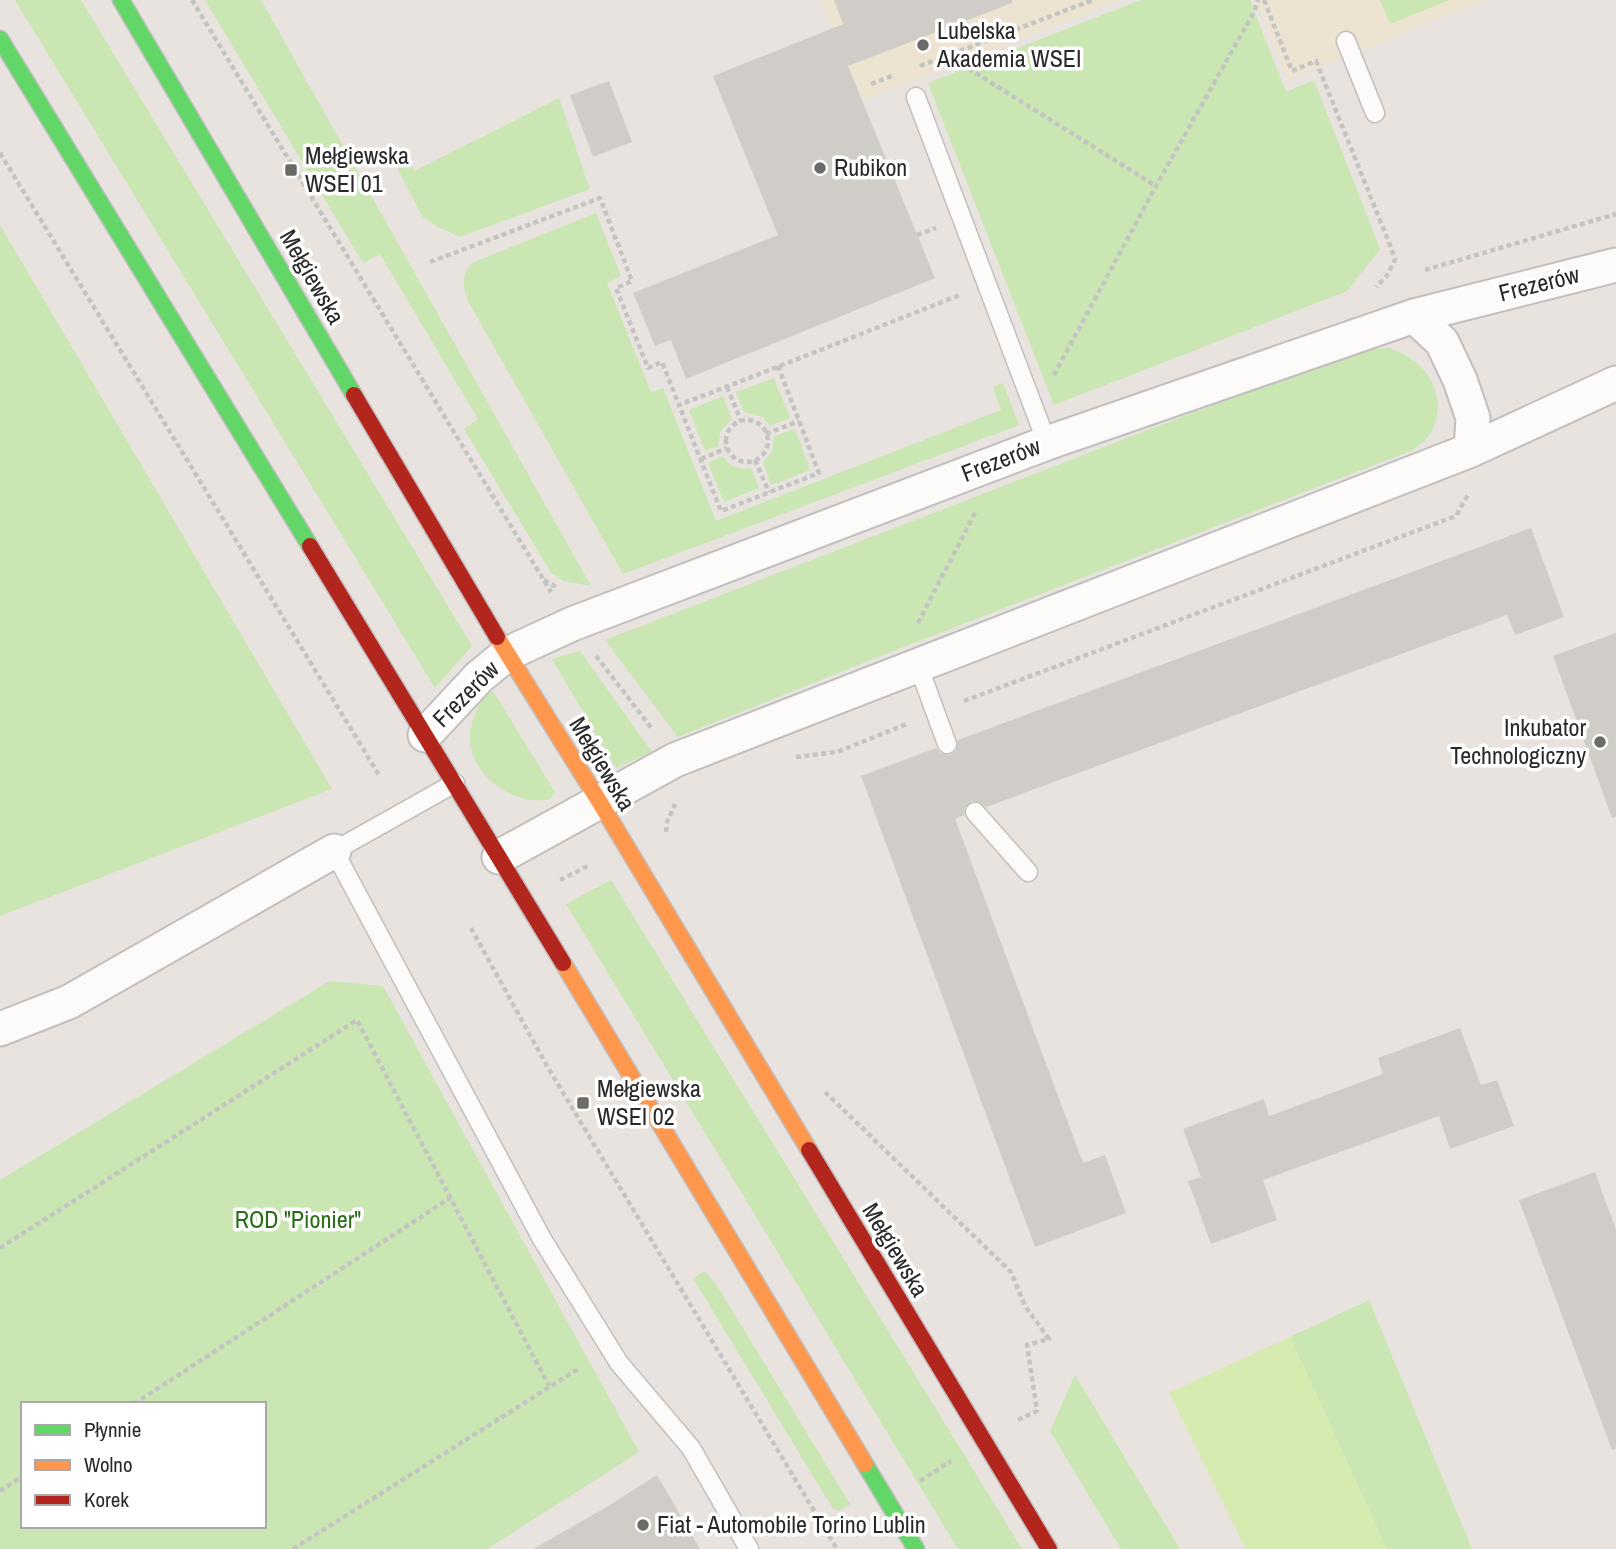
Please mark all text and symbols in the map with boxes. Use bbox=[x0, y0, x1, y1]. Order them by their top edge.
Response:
place label: Lubelska Akademia WSEI bbox=[936, 14, 1081, 74]
marker: Lubelska Akademia WSEI bbox=[915, 37, 931, 53]
place label: Mełgiewska WSEI 01 bbox=[305, 139, 409, 199]
place label: Rubikon bbox=[834, 151, 907, 183]
marker: Rubikon bbox=[812, 160, 828, 176]
marker: Mełgiewska WSEI 01 bbox=[283, 162, 299, 178]
street label: Mełgiewska bbox=[273, 224, 353, 330]
street label: Frezerów bbox=[1495, 257, 1583, 308]
street label: Frezerów bbox=[957, 429, 1045, 489]
street label: Frezerów bbox=[425, 652, 506, 734]
street label: Mełgiewska bbox=[562, 711, 643, 816]
place label: Inkubator Technologiczny bbox=[1450, 711, 1586, 771]
marker: Inkubator Technologiczny bbox=[1592, 734, 1608, 750]
place label: Mełgiewska WSEI 02 bbox=[597, 1072, 701, 1132]
marker: Mełgiewska WSEI 02 bbox=[575, 1095, 591, 1111]
street label: Mełgiewska bbox=[855, 1197, 936, 1302]
park label: ROD "Pionier" bbox=[235, 1203, 361, 1235]
legend bbox=[21, 1402, 266, 1528]
text: Płynnie bbox=[84, 1415, 141, 1444]
text: Wolno bbox=[84, 1450, 133, 1479]
text: Korek bbox=[84, 1485, 129, 1514]
place label: Fiat - Automobile Torino Lublin bbox=[657, 1508, 926, 1540]
marker: Fiat - Automobile Torino Lublin bbox=[635, 1517, 651, 1533]

